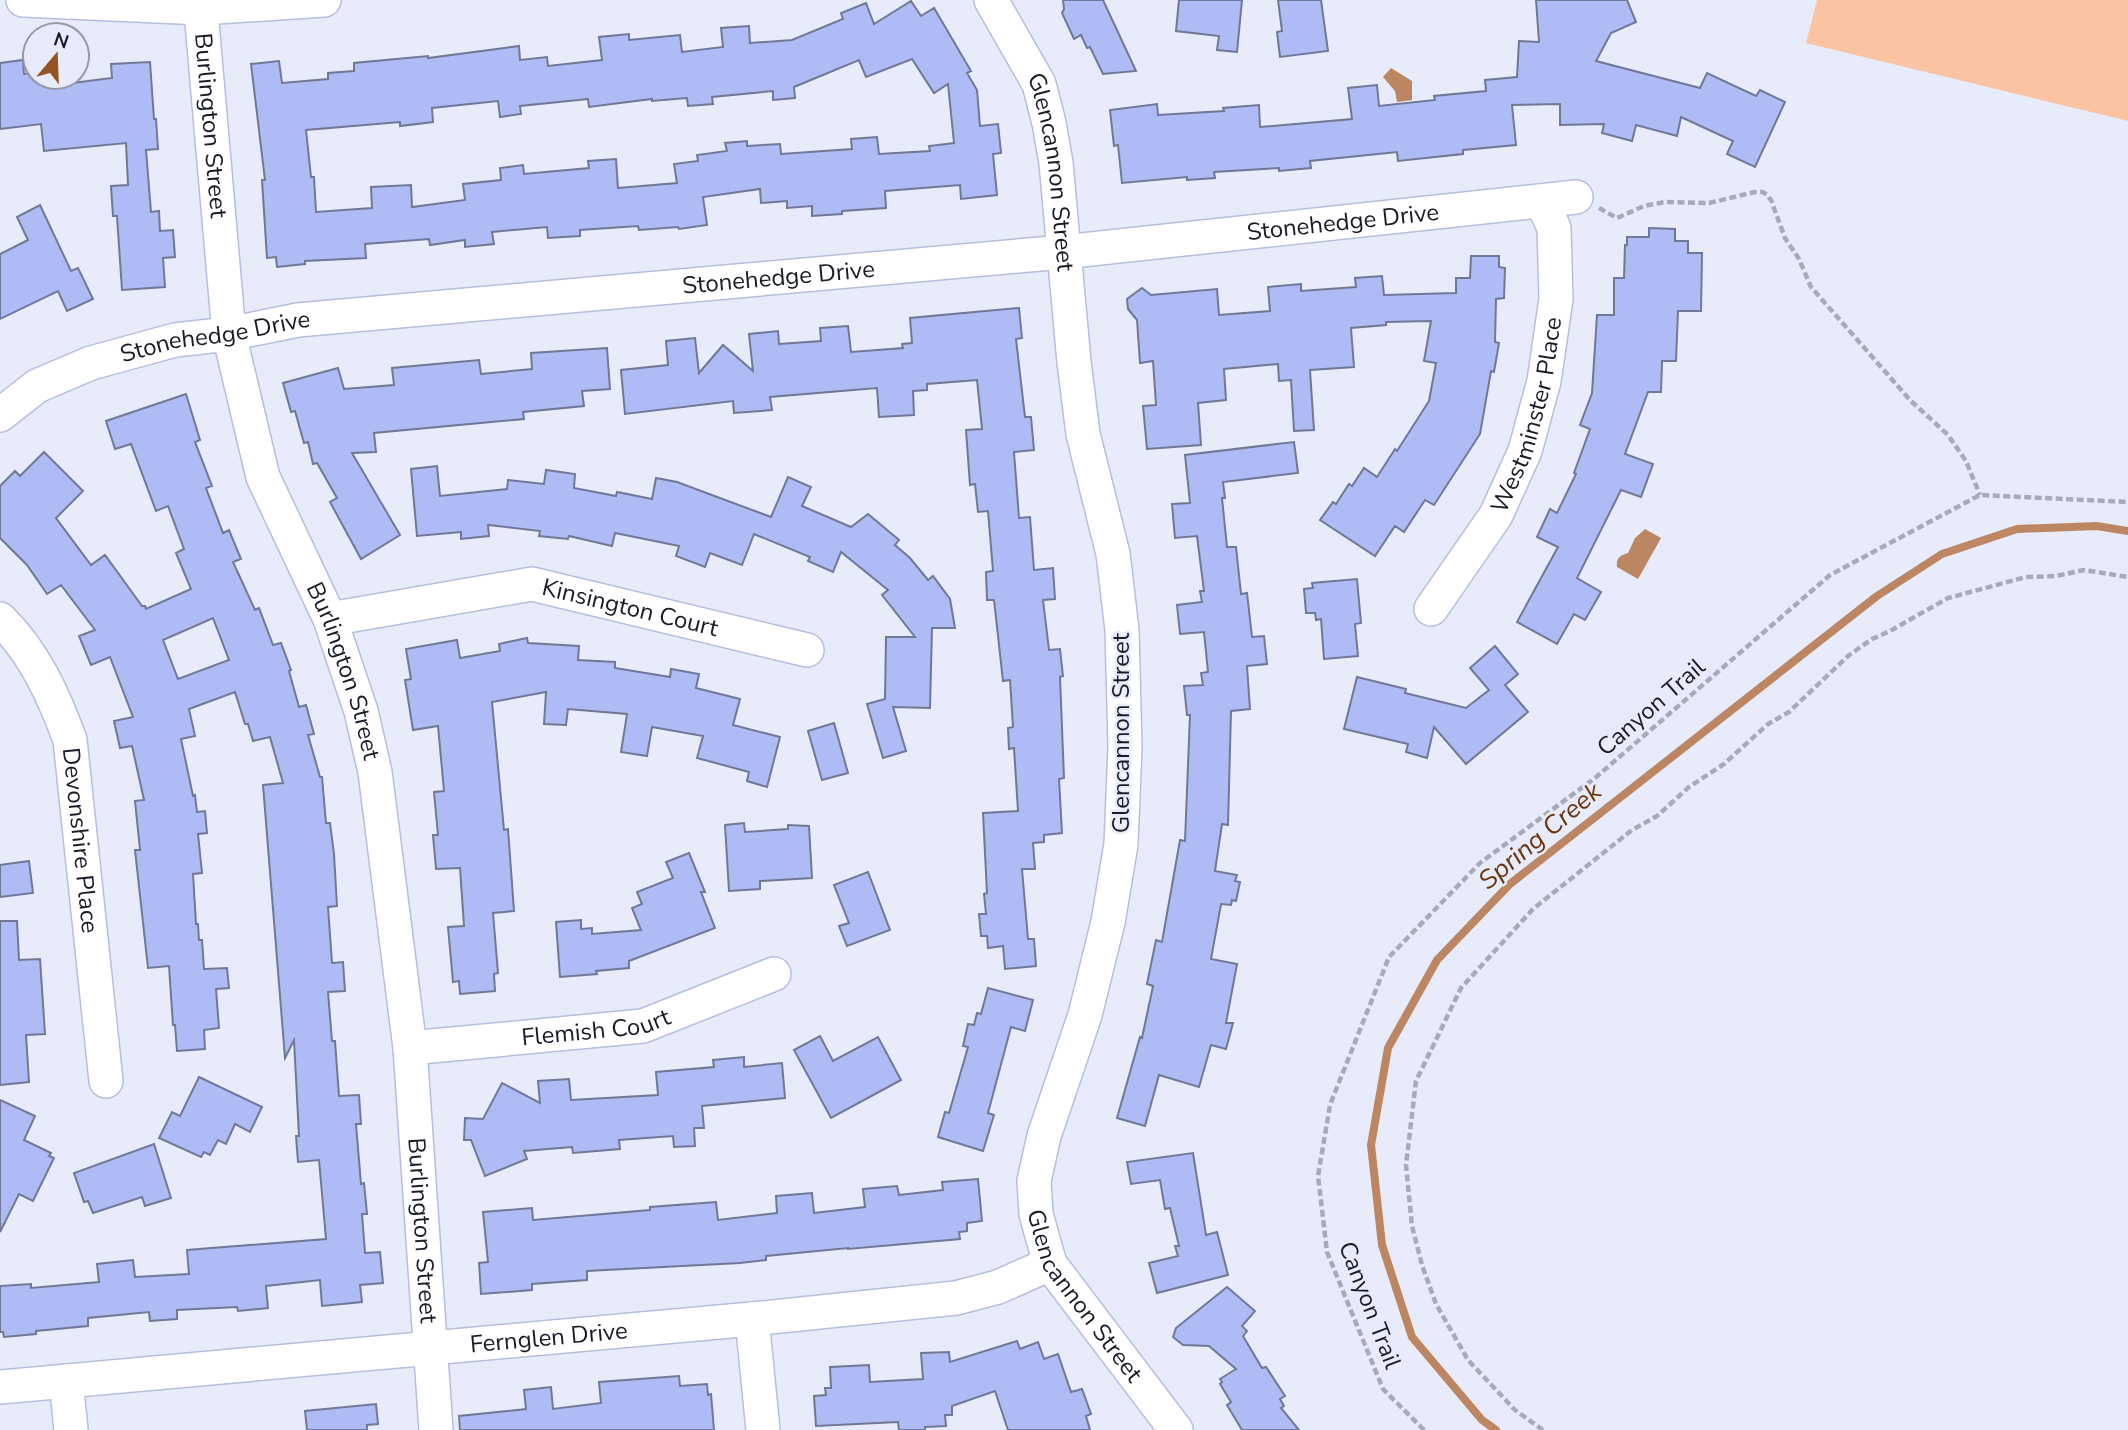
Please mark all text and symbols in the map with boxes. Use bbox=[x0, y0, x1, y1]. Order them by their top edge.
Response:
north arrow bbox=[21, 21, 91, 91]
text: N bbox=[50, 26, 72, 55]
street label: Burlington Street bbox=[187, 32, 235, 220]
street label: Glencannon Street bbox=[1020, 66, 1082, 273]
street label: Stonehedge Drive bbox=[1245, 196, 1441, 248]
street label: Stonehedge Drive bbox=[681, 253, 876, 302]
street label: Stonehedge Drive bbox=[116, 303, 311, 370]
street label: Westminster Place bbox=[1483, 315, 1569, 518]
street label: Kinsington Court bbox=[539, 571, 722, 644]
street label: Burlington Street bbox=[299, 577, 388, 763]
street label: Glencannon Street bbox=[1105, 632, 1137, 833]
street label: Canyon Trail bbox=[1590, 651, 1712, 763]
street label: Devonshire Place bbox=[55, 746, 106, 935]
water label: Spring Creek bbox=[1471, 774, 1610, 898]
street label: Flemish Court bbox=[520, 1001, 676, 1053]
street label: Burlington Street bbox=[400, 1137, 445, 1325]
street label: Glencannon Street bbox=[1019, 1205, 1150, 1389]
street label: Canyon Trail bbox=[1331, 1237, 1409, 1373]
street label: Fernglen Drive bbox=[468, 1314, 629, 1360]

